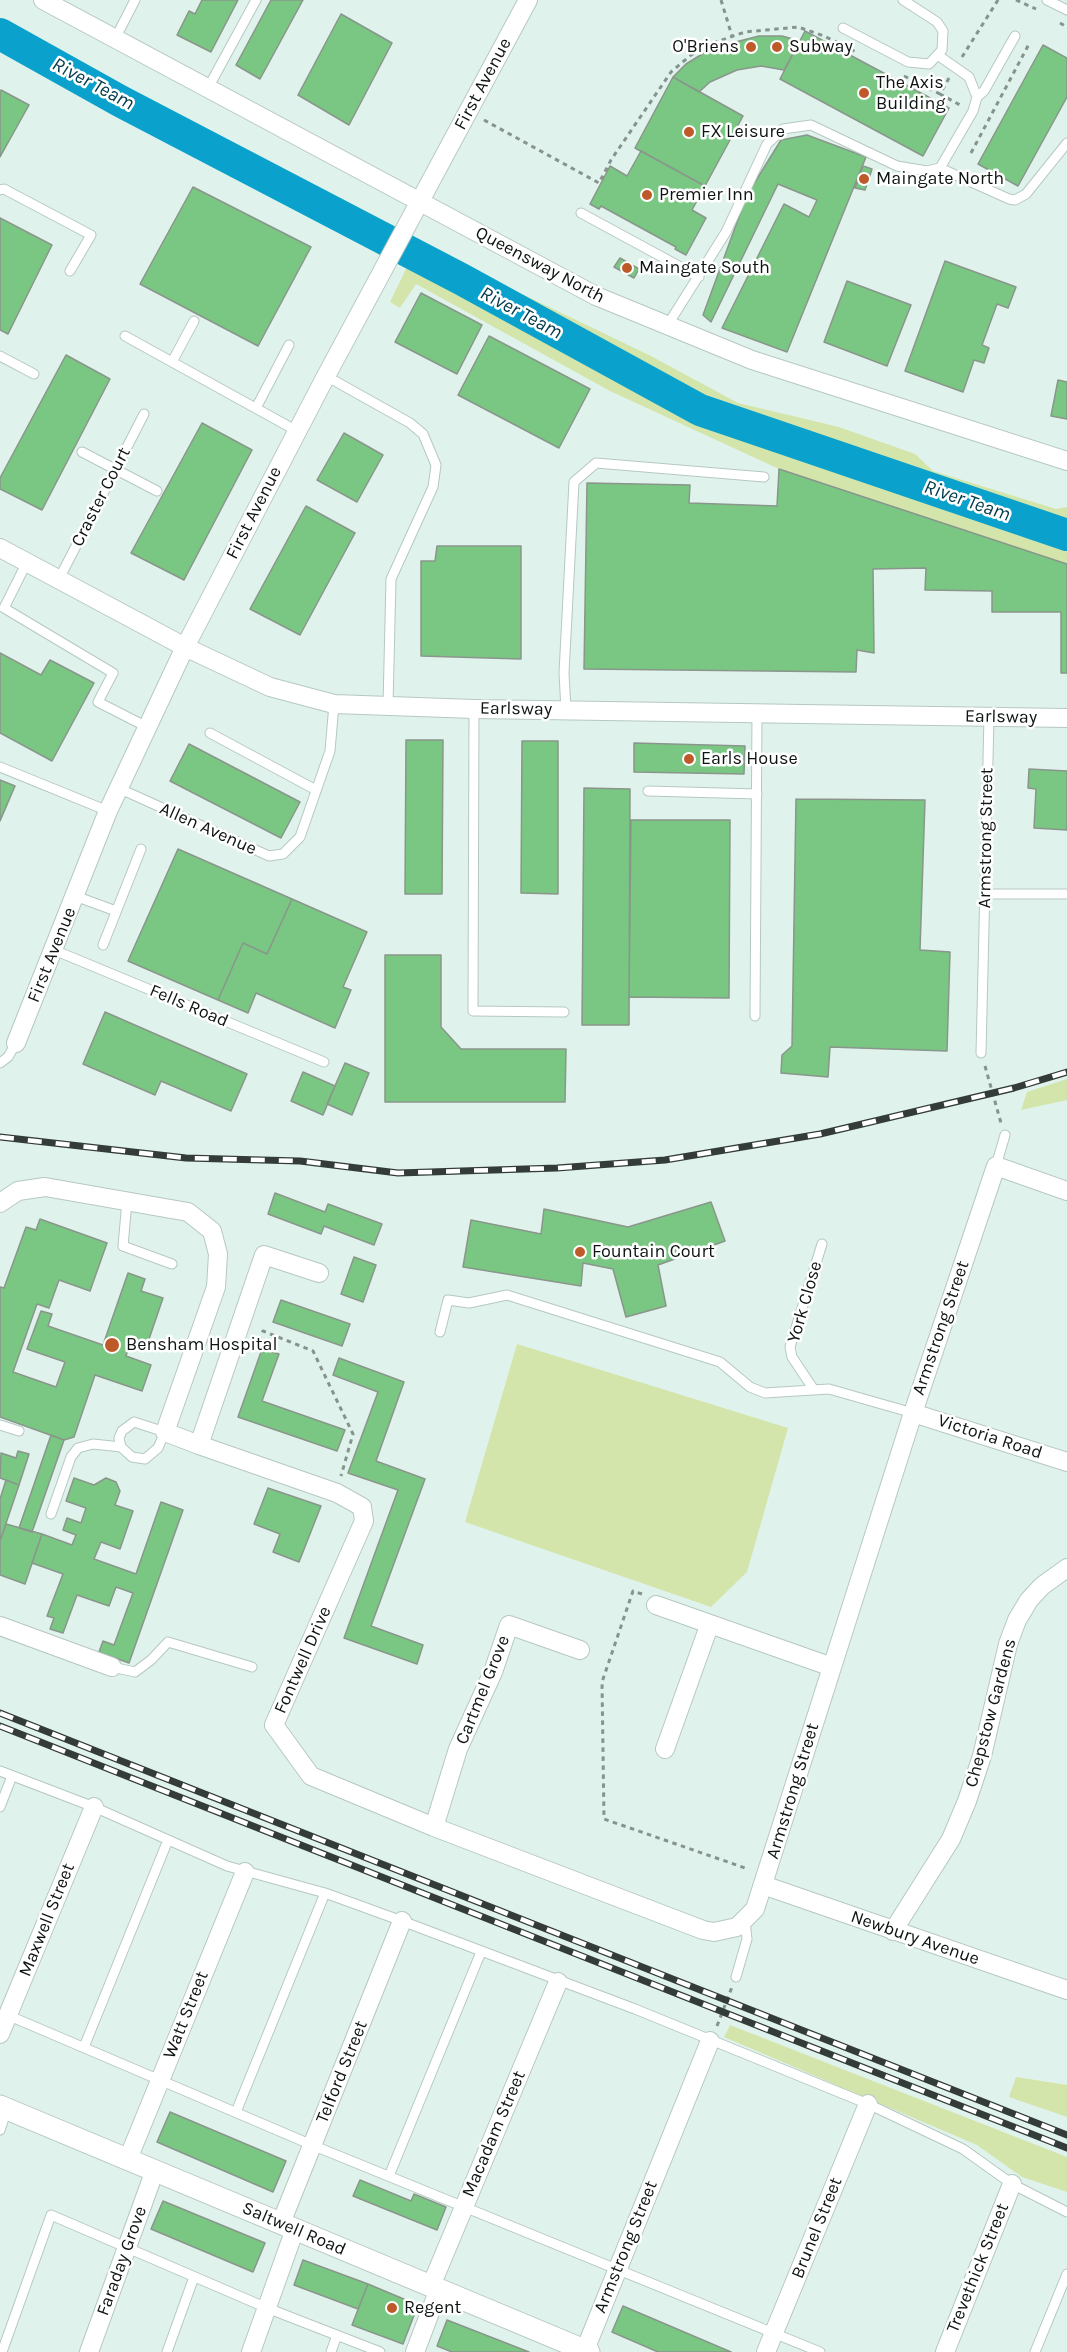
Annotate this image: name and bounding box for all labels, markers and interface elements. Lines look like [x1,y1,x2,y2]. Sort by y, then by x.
street label: First Avenue [450,34,516,134]
place label: O'Briens [672,36,739,58]
place label: Subway [789,36,853,58]
marker: O'Briens [744,40,758,54]
marker: Subway [770,40,784,54]
water label: River Team [48,52,138,116]
place label: The Axis Building [876,72,946,115]
marker: The Axis Building [857,86,871,100]
place label: FX Leisure [701,121,785,143]
marker: FX Leisure [682,125,696,139]
place label: Maingate North [876,168,1004,190]
marker: Maingate North [857,172,871,186]
place label: Premier Inn [659,184,754,206]
marker: Premier Inn [640,188,654,202]
street label: Queensway North [472,222,608,308]
place label: Maingate South [639,257,770,279]
marker: Maingate South [620,261,634,275]
water label: River Team [476,281,566,345]
street label: Craster Court [67,444,135,550]
street label: First Avenue [221,463,287,563]
water label: River Team [921,475,1013,527]
street label: Earlsway [480,698,552,720]
street label: Earlsway [965,706,1037,728]
place label: Earls House [701,748,798,770]
marker: Earls House [682,752,696,766]
street label: Armstrong Street [974,767,998,909]
street label: Allen Avenue [156,798,260,860]
street label: First Avenue [23,904,81,1006]
street label: Fells Road [146,980,232,1032]
place label: Fountain Court [592,1241,715,1263]
marker: Fountain Court [573,1245,587,1259]
street label: Armstrong Street [908,1258,974,1398]
street label: York Close [783,1259,827,1345]
place label: Bensham Hospital [126,1334,278,1356]
marker: Bensham Hospital [103,1336,121,1354]
street label: Victoria Road [935,1410,1045,1464]
street label: Fontwell Drive [270,1603,336,1717]
street label: Cartmel Grove [451,1632,515,1748]
street label: Chepstow Gardens [961,1636,1021,1790]
street label: Armstrong Street [762,1720,824,1862]
street label: Maxwell Street [14,1860,80,1980]
street label: Newbury Avenue [848,1906,982,1970]
street label: Watt Street [159,1968,213,2062]
street label: Telford Street [312,2018,372,2126]
street label: Macadam Street [458,2067,530,2201]
street label: Brunel Street [787,2174,847,2282]
street label: Armstrong Street [590,2178,662,2316]
street label: Saltwell Road [239,2197,349,2261]
street label: Trevethick Street [942,2200,1014,2336]
street label: Faraday Grove [92,2203,152,2319]
place label: Regent [404,2297,461,2319]
marker: Regent [385,2301,399,2315]

